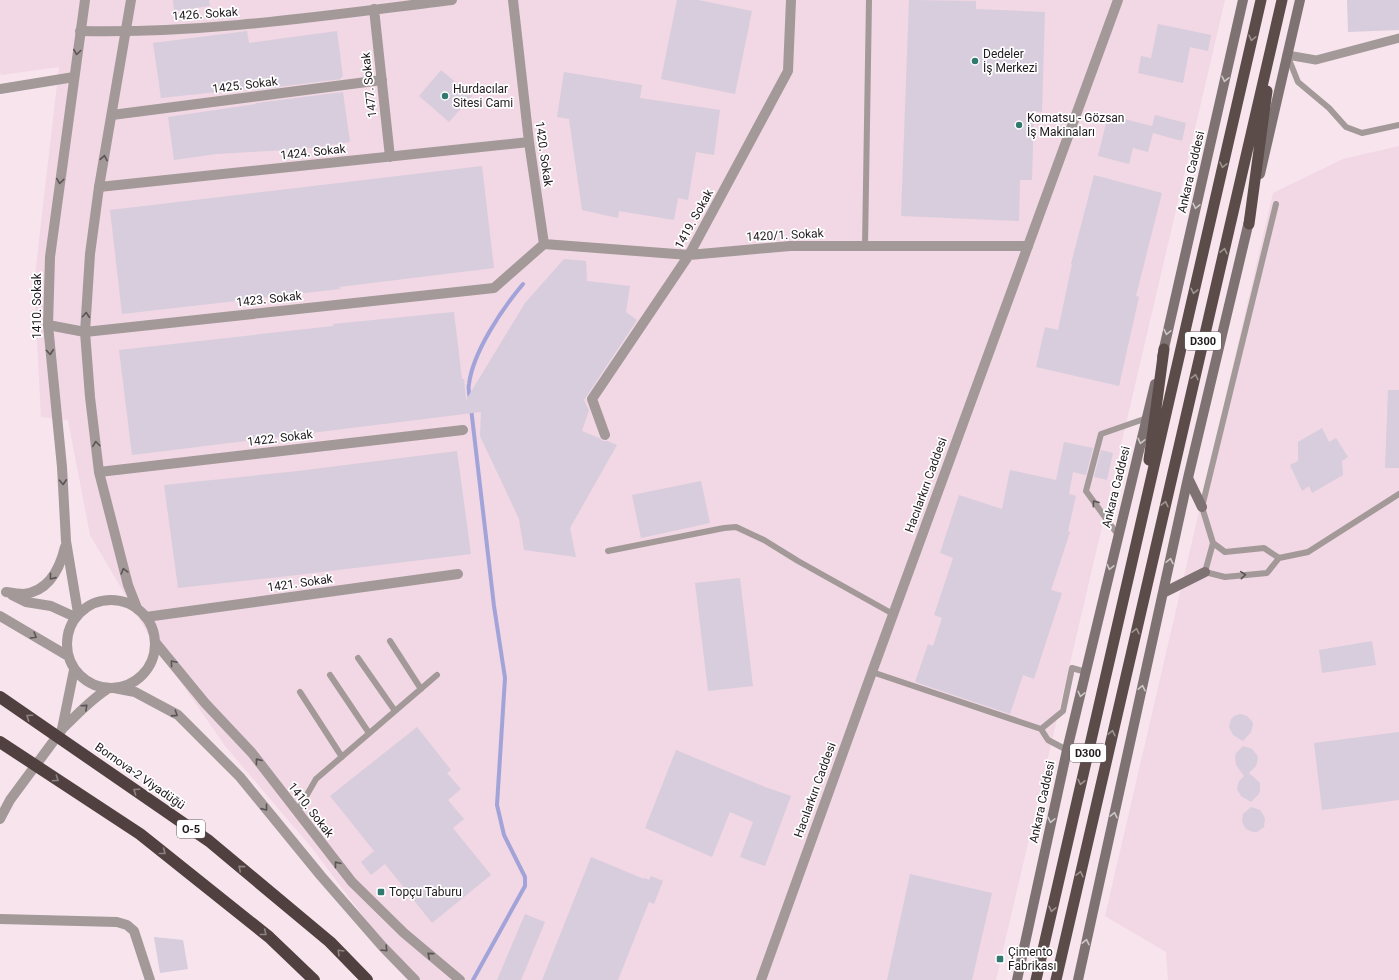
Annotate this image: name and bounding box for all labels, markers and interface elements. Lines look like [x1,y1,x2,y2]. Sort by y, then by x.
street label: 1426. Sokak [172,5,239,23]
one-way arrow [1249,35,1257,41]
place label: Dedeler İş Merkezi [983,47,1038,75]
one-way arrow [73,49,82,56]
street label: 1477. Sokak [359,51,379,118]
marker: Dedeler İş Merkezi [970,56,980,66]
street label: 1425. Sokak [212,74,279,96]
one-way arrow [1222,76,1230,82]
place label: Hurdacılar Sitesi Cami [453,82,513,110]
marker: Hurdacılar Sitesi Cami [440,91,450,101]
place label: Komatsu - Gözsan İş Makinaları [1027,111,1125,139]
street label: 1420. Sokak [532,120,556,188]
marker: Komatsu - Gözsan İş Makinaları [1014,120,1024,130]
street label: Ankara Caddesi [1175,130,1207,214]
street label: 1424. Sokak [280,142,347,162]
one-way arrow [99,155,108,161]
one-way arrow [1220,162,1228,168]
one-way arrow [56,178,65,184]
street label: 1419. Sokak [672,186,717,251]
one-way arrow [1193,203,1201,209]
street label: 1420/1. Sokak [746,226,825,244]
one-way arrow [1219,247,1227,254]
street label: 1410. Sokak [30,272,44,339]
one-way arrow [1191,288,1199,295]
street label: 1423. Sokak [236,289,303,309]
one-way arrow [81,312,90,318]
one-way arrow [1164,329,1172,336]
road number: D300 [1185,332,1221,350]
one-way arrow [46,349,55,356]
one-way arrow [1190,374,1198,380]
street label: 1422. Sokak [247,427,314,449]
street label: Hacılarkırı Caddesi [902,435,950,535]
one-way arrow [1137,437,1146,444]
one-way arrow [92,441,101,447]
street label: Ankara Caddesi [1099,445,1133,529]
one-way arrow [58,479,67,485]
one-way arrow [1093,501,1100,508]
one-way arrow [1161,501,1169,507]
one-way arrow [1165,558,1173,564]
one-way arrow [1107,564,1115,570]
one-way arrow [120,568,129,575]
street label: 1421. Sokak [266,571,334,595]
one-way arrow [1240,571,1246,580]
one-way arrow [49,572,56,579]
one-way arrow [1132,627,1140,634]
one-way arrow [30,631,37,638]
one-way arrow [170,661,177,668]
one-way arrow [1137,685,1146,691]
one-way arrow [1077,690,1086,697]
one-way arrow [80,705,87,712]
one-way arrow [171,709,178,716]
one-way arrow [27,715,34,722]
one-way arrow [1108,730,1116,737]
street label: Bornova-2 Viyadüğü [92,740,188,812]
street label: Hacılarkırı Caddesi [791,740,839,840]
road number: D300 [1070,744,1106,762]
one-way arrow [256,759,263,766]
street label: Ankara Caddesi [1026,760,1058,844]
one-way arrow [52,774,59,781]
one-way arrow [1078,779,1086,785]
street label: 1410. Sokak [285,780,337,841]
one-way arrow [134,789,141,796]
one-way arrow [260,803,267,810]
one-way arrow [1110,812,1118,818]
one-way arrow [1048,817,1056,824]
road number: O-5 [177,820,205,838]
one-way arrow [158,848,165,855]
one-way arrow [335,862,342,869]
one-way arrow [238,865,246,872]
one-way arrow [1076,871,1084,877]
place label: Topçu Taburu [389,885,462,899]
marker: Topçu Taburu [376,887,386,897]
one-way arrow [1049,905,1057,912]
one-way arrow [260,929,267,936]
one-way arrow [1082,939,1090,945]
one-way arrow [380,944,388,952]
place label: Çimento Fabrikası [1008,945,1056,973]
one-way arrow [337,949,345,957]
one-way arrow [428,952,435,959]
marker: Çimento Fabrikası [995,954,1005,964]

